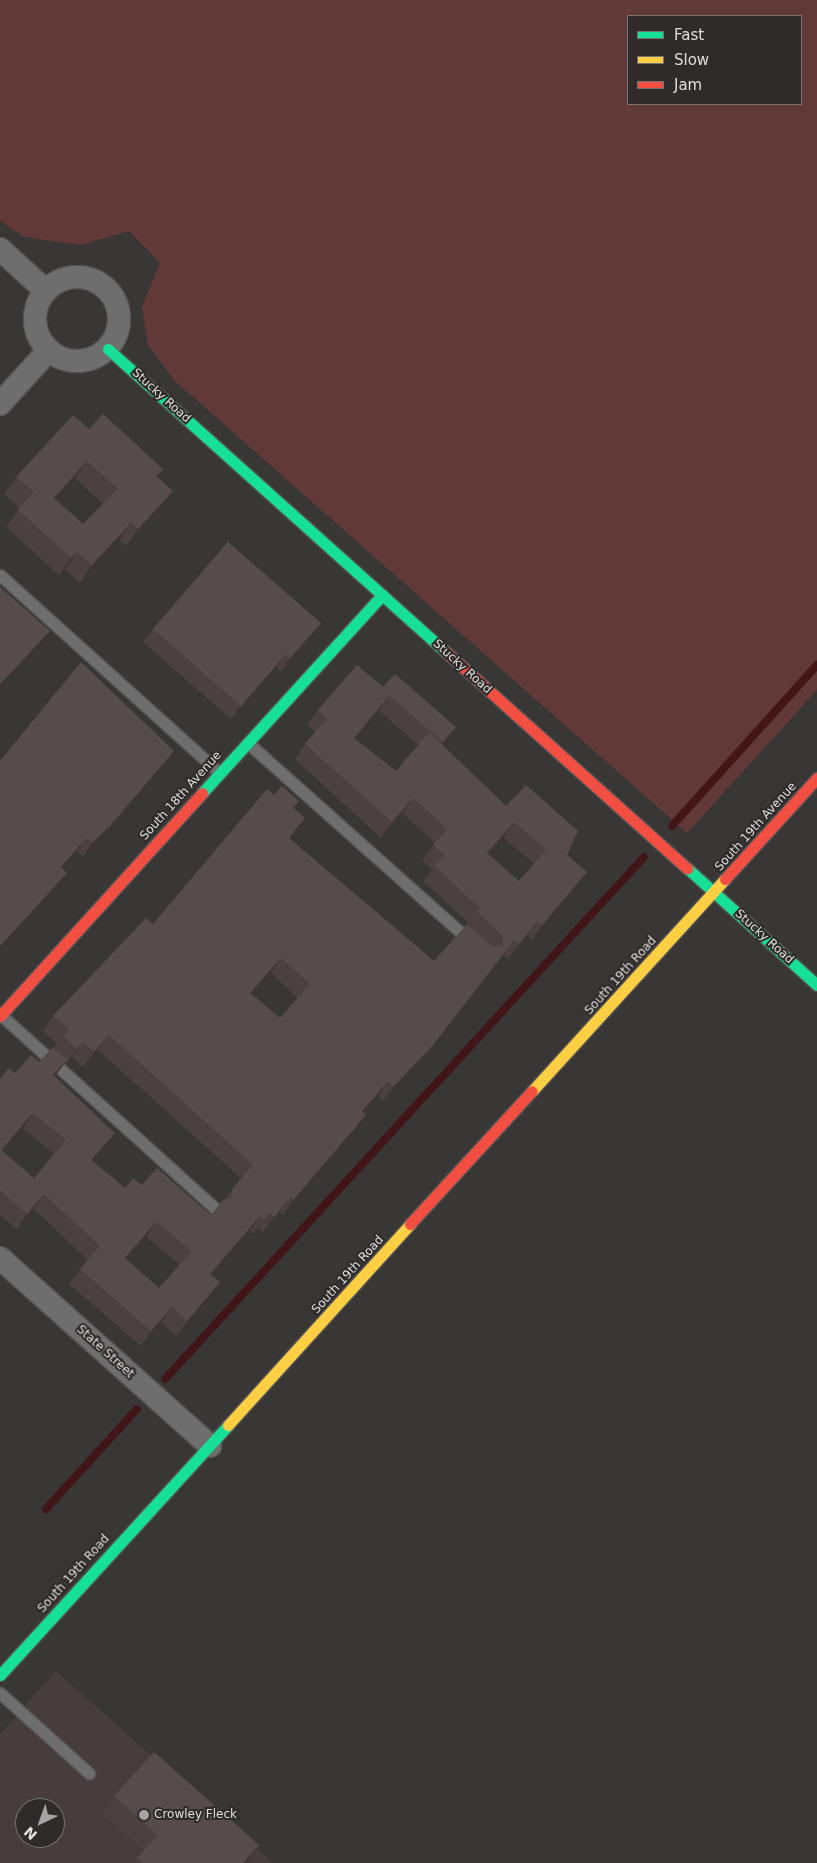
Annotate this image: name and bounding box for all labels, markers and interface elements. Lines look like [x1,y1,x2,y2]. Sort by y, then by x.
legend [627,15,802,105]
text: Fast [674,26,704,44]
text: Slow [674,51,709,69]
text: Jam [674,76,702,94]
street label: Stucky Road [129,366,193,426]
street label: Stucky Road [430,637,494,697]
street label: South 18th Avenue [137,749,225,843]
street label: South 19th Avenue [712,780,800,874]
street label: Stucky Road [732,907,796,967]
street label: South 19th Road [582,934,660,1018]
street label: South 19th Road [309,1233,387,1317]
street label: State Street [73,1323,137,1381]
street label: South 19th Road [35,1532,113,1616]
north arrow [15,1798,65,1848]
place label: Crowley Fleck [154,1808,237,1822]
marker: Crowley Fleck [138,1809,150,1821]
text: N [21,1824,40,1843]

